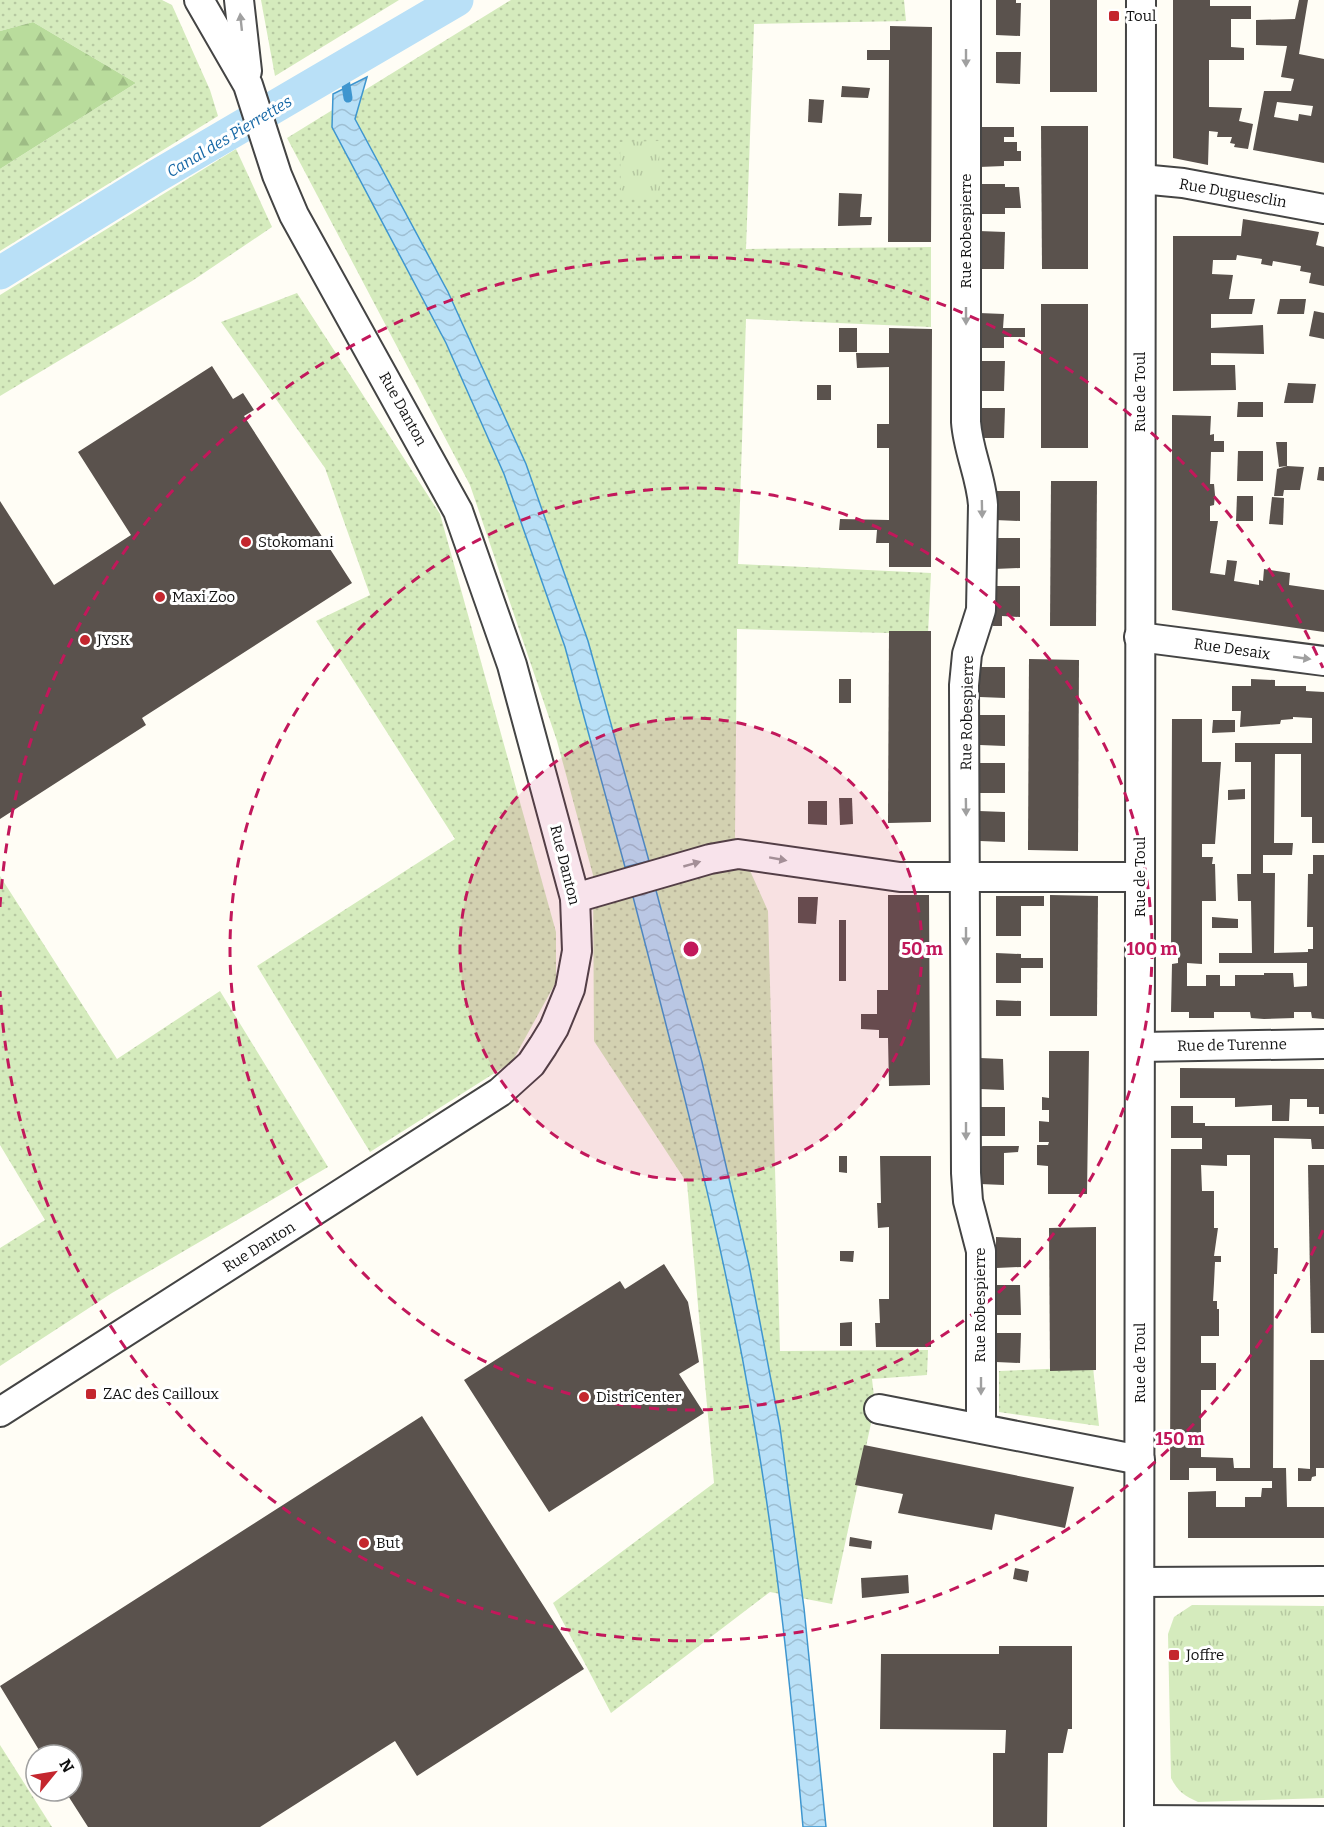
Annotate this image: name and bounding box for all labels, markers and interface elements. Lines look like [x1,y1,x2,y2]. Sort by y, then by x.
place label: Toul [1126,7,1156,25]
marker: Toul [1107,9,1121,23]
one-way arrow [236,12,246,31]
one-way arrow [961,49,971,68]
water label: Canal des Pierrettes [163,91,296,181]
street label: Rue Robespierre [957,174,975,288]
street label: Rue Duguesclin [1178,175,1289,211]
one-way arrow [961,307,971,326]
street label: Rue de Toul [1131,352,1149,432]
street label: Rue Danton [375,369,431,449]
one-way arrow [977,500,987,519]
place label: Stokomani [258,533,334,551]
marker: Stokomani [239,535,253,549]
place label: Maxi Zoo [172,588,235,606]
marker: Maxi Zoo [153,590,167,604]
place label: JYSK [96,631,130,649]
marker: JYSK [78,633,92,647]
street label: Rue Desaix [1193,635,1272,663]
one-way arrow [1292,653,1311,663]
street label: Rue Robespierre [957,655,977,771]
one-way arrow [961,797,971,816]
street label: Rue Danton [546,823,584,907]
street label: Rue de Toul [1131,837,1149,917]
one-way arrow [769,855,788,864]
one-way arrow [683,858,701,868]
one-way arrow [961,926,971,945]
text: 50 m [901,938,943,960]
text: 100 m [1126,938,1178,960]
centre of rings [681,939,701,959]
street label: Rue de Turenne [1177,1035,1287,1055]
one-way arrow [961,1121,971,1140]
street label: Rue Danton [220,1217,299,1276]
street label: Rue Robespierre [971,1248,989,1362]
street label: Rue de Toul [1131,1323,1149,1403]
one-way arrow [976,1377,986,1396]
place label: ZAC des Cailloux [103,1385,220,1403]
marker: ZAC des Cailloux [84,1387,98,1401]
place label: DistriCenter [596,1388,682,1406]
marker: DistriCenter [577,1390,591,1404]
text: 150 m [1155,1428,1205,1450]
place label: But [376,1534,401,1552]
marker: But [357,1536,371,1550]
place label: Joffre [1185,1646,1224,1664]
marker: Joffre [1167,1648,1181,1662]
north arrow [24,1743,84,1803]
text: N [55,1756,78,1776]

